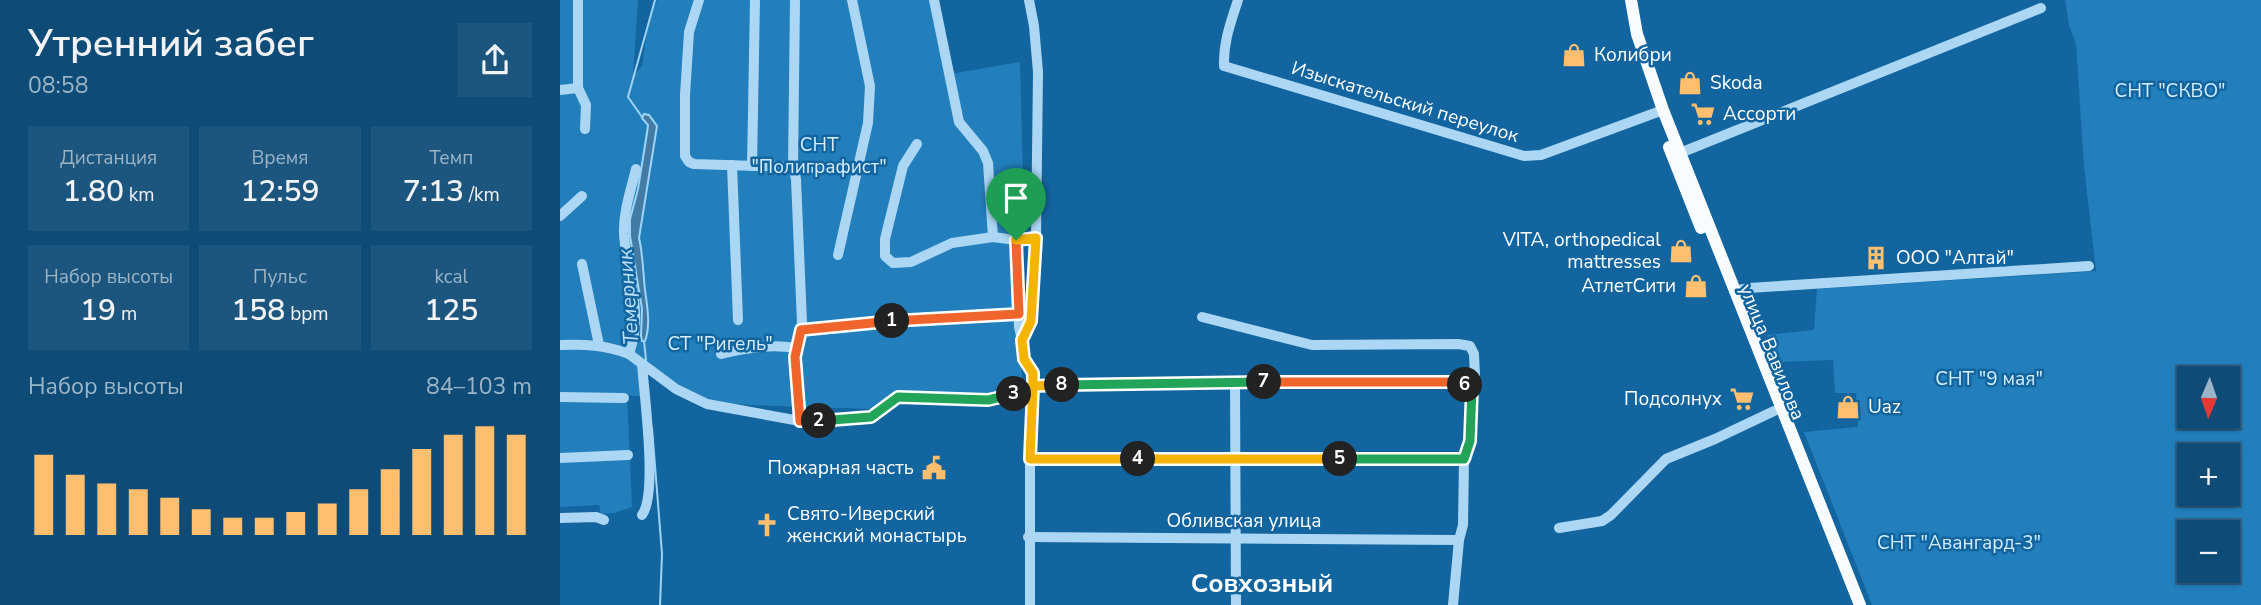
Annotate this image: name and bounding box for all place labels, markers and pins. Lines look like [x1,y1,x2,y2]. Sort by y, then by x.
shop icon: Колибри [1560,41,1588,69]
place label: Колибри [1594,42,1672,68]
shop icon: Skoda [1676,69,1704,97]
place label: Skoda [1710,70,1763,96]
supermarket icon: Ассорти [1689,100,1717,128]
place label: Ассорти [1723,101,1796,127]
pin [986,168,1046,240]
place label: VITA, orthopedical mattresses [1502,227,1661,275]
shop icon: VITA, orthopedical mattresses [1667,237,1695,265]
building icon: ООО "Алтай" [1862,244,1890,272]
place label: ООО "Алтай" [1896,245,2014,271]
shop icon: АтлетСити [1682,272,1710,300]
place label: АтлетСити [1581,273,1676,299]
pin: 1 [874,304,910,338]
pin: 7 [1246,364,1282,400]
pin: 8 [1044,368,1080,402]
pin: 6 [1448,368,1482,402]
pin: 3 [996,376,1032,412]
supermarket icon: Подсолнух [1728,385,1756,413]
place label: Подсолнух [1624,386,1722,412]
shop icon: Uaz [1834,393,1862,421]
place label: Uaz [1868,394,1901,420]
pin: 2 [802,404,836,438]
pin: 4 [1120,442,1156,476]
pin: 5 [1322,442,1358,476]
public building icon: Пожарная часть [920,454,948,482]
place label: Пожарная часть [768,455,914,481]
place label: Свято-Иверский женский монастырь [787,501,967,549]
church icon: Свято-Иверский женский монастырь [753,511,781,539]

